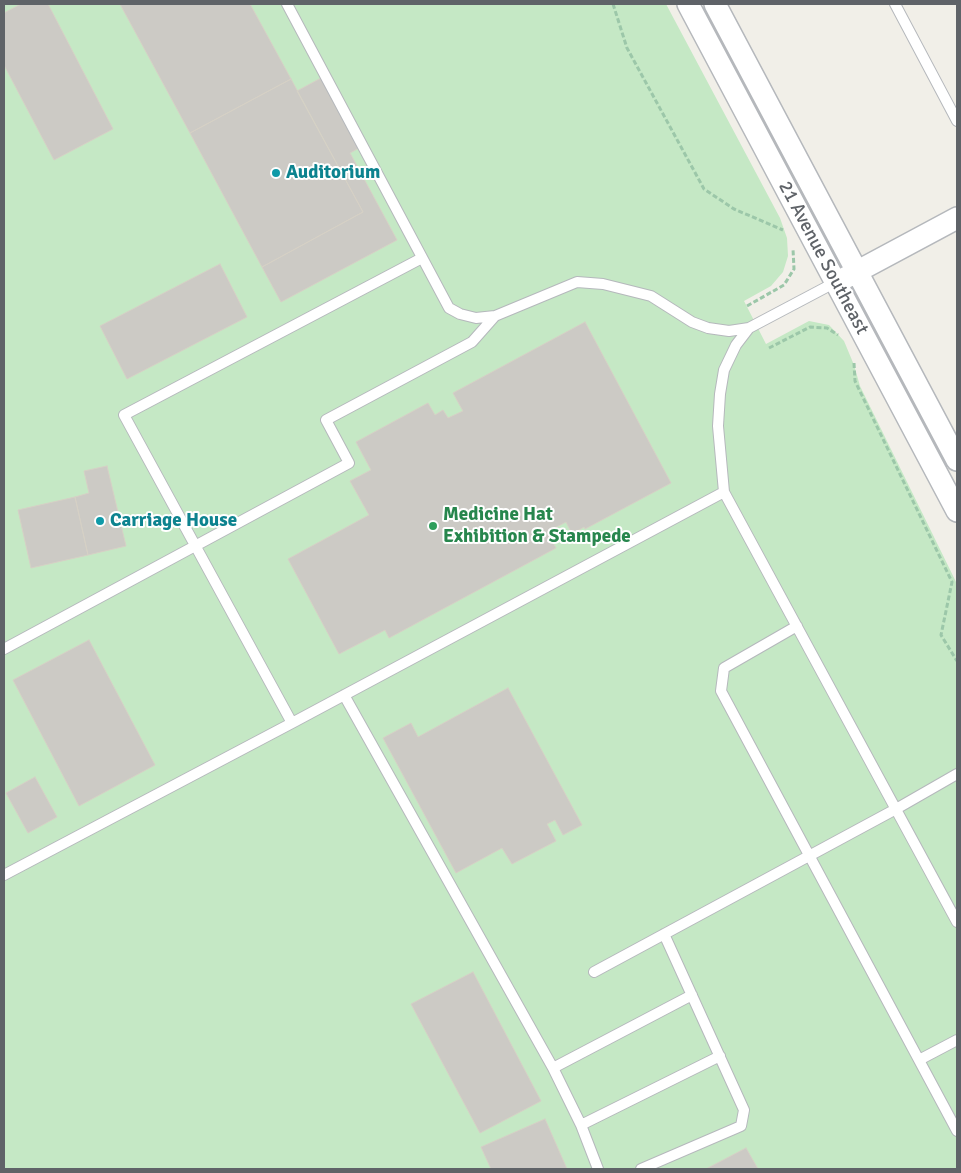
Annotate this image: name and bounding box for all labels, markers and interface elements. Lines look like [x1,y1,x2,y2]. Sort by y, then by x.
place label: Auditorium [286,162,380,184]
marker: Auditorium [270,167,282,179]
street label: 21 Avenue Southeast [773,177,873,339]
place label: Medicine Hat Exhibition & Stampede [443,504,631,548]
place label: Carriage House [110,510,237,532]
marker: Carriage House [94,515,106,527]
marker: Medicine Hat Exhibition & Stampede [427,520,439,532]

